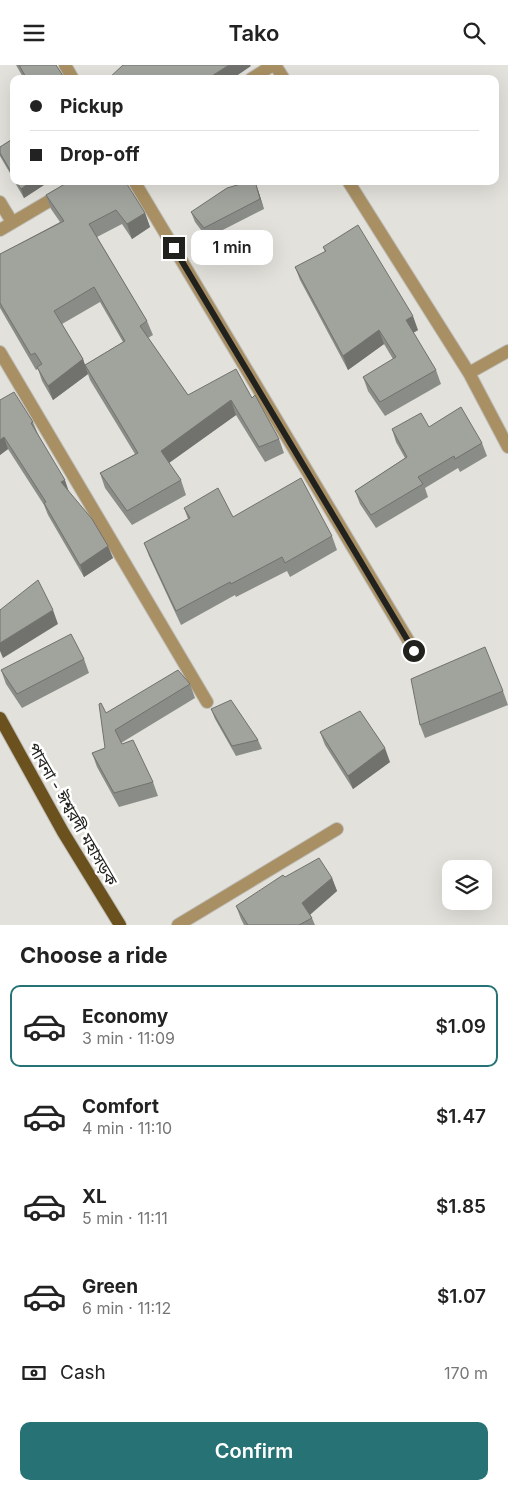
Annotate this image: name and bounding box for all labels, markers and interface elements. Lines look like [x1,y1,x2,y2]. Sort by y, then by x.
icon: menu [20,19,48,47]
icon: search [460,19,488,47]
text: Tako [229,20,279,46]
text: Pickup [60,95,123,118]
text: Drop-off [60,143,140,166]
callout: 1 min [192,231,274,265]
route end [163,237,185,259]
text: 1 min [212,237,252,257]
route start [403,640,425,662]
street label: পাবনা - ঈশ্বরদী মহাসড়ক [24,739,123,890]
map controls [442,860,492,910]
button: layers [442,860,492,910]
text: Choose a ride [20,942,168,968]
icon: car [22,1004,67,1049]
text: Economy [82,1005,168,1028]
text: $1.09 [435,1015,486,1038]
text: 3 min · 11:09 [82,1028,175,1048]
icon: car [22,1094,67,1139]
text: Comfort [82,1095,159,1118]
text: $1.47 [436,1105,486,1128]
text: 4 min · 11:10 [82,1118,172,1138]
icon: car [22,1184,67,1229]
text: XL [82,1185,107,1208]
text: $1.85 [436,1195,486,1218]
text: 5 min · 11:11 [82,1208,168,1228]
icon: car [22,1274,67,1319]
text: Green [82,1275,138,1298]
text: $1.07 [437,1285,486,1308]
text: 6 min · 11:12 [82,1298,171,1318]
icon: cash [20,1359,48,1387]
text: Cash [60,1361,106,1384]
text: 170 m [444,1363,488,1383]
button: Confirm [20,1422,488,1480]

